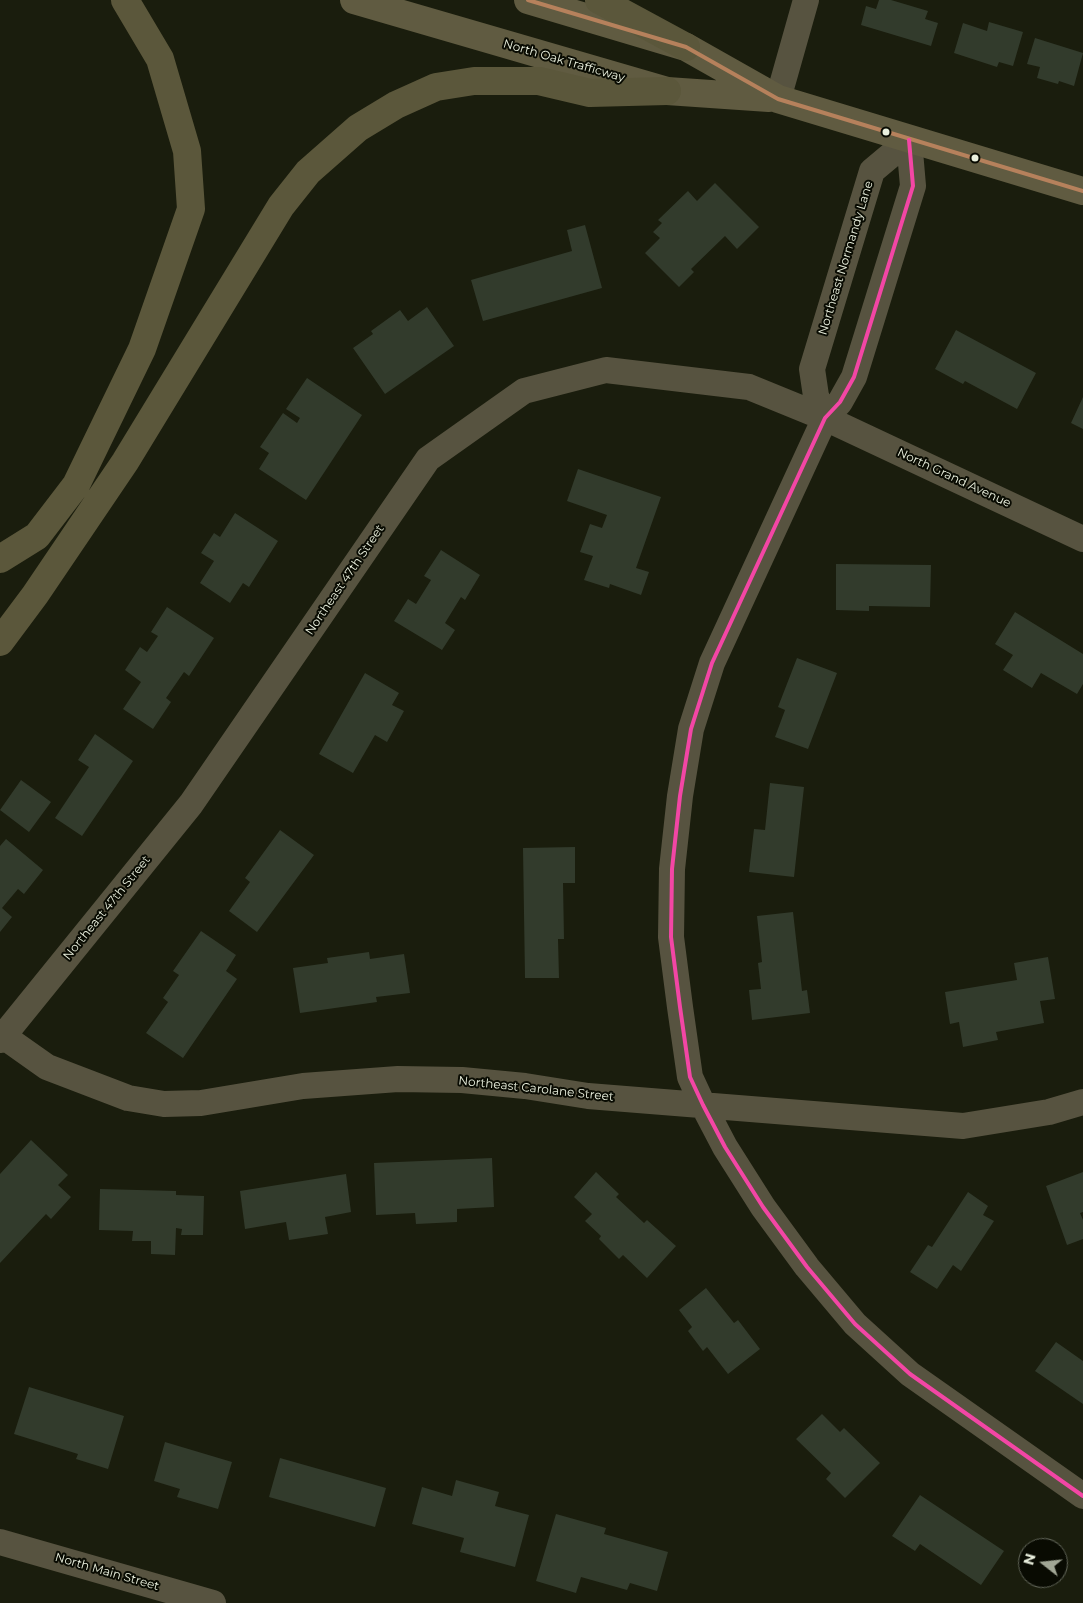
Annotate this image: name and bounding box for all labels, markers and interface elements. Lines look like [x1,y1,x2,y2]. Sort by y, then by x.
street label: North Oak Trafficway [502,37,626,85]
unlabelled marker [881,127,891,137]
unlabelled marker [970,153,980,163]
street label: Northeast Normandy Lane [816,179,876,337]
street label: North Grand Avenue [895,445,1013,511]
street label: Northeast 47th Street [303,522,387,638]
street label: Northeast 47th Street [61,853,153,963]
street label: Northeast Carolane Street [458,1074,614,1104]
north arrow [1018,1538,1068,1588]
street label: North Main Street [53,1550,161,1594]
text: N [1019,1551,1040,1567]

